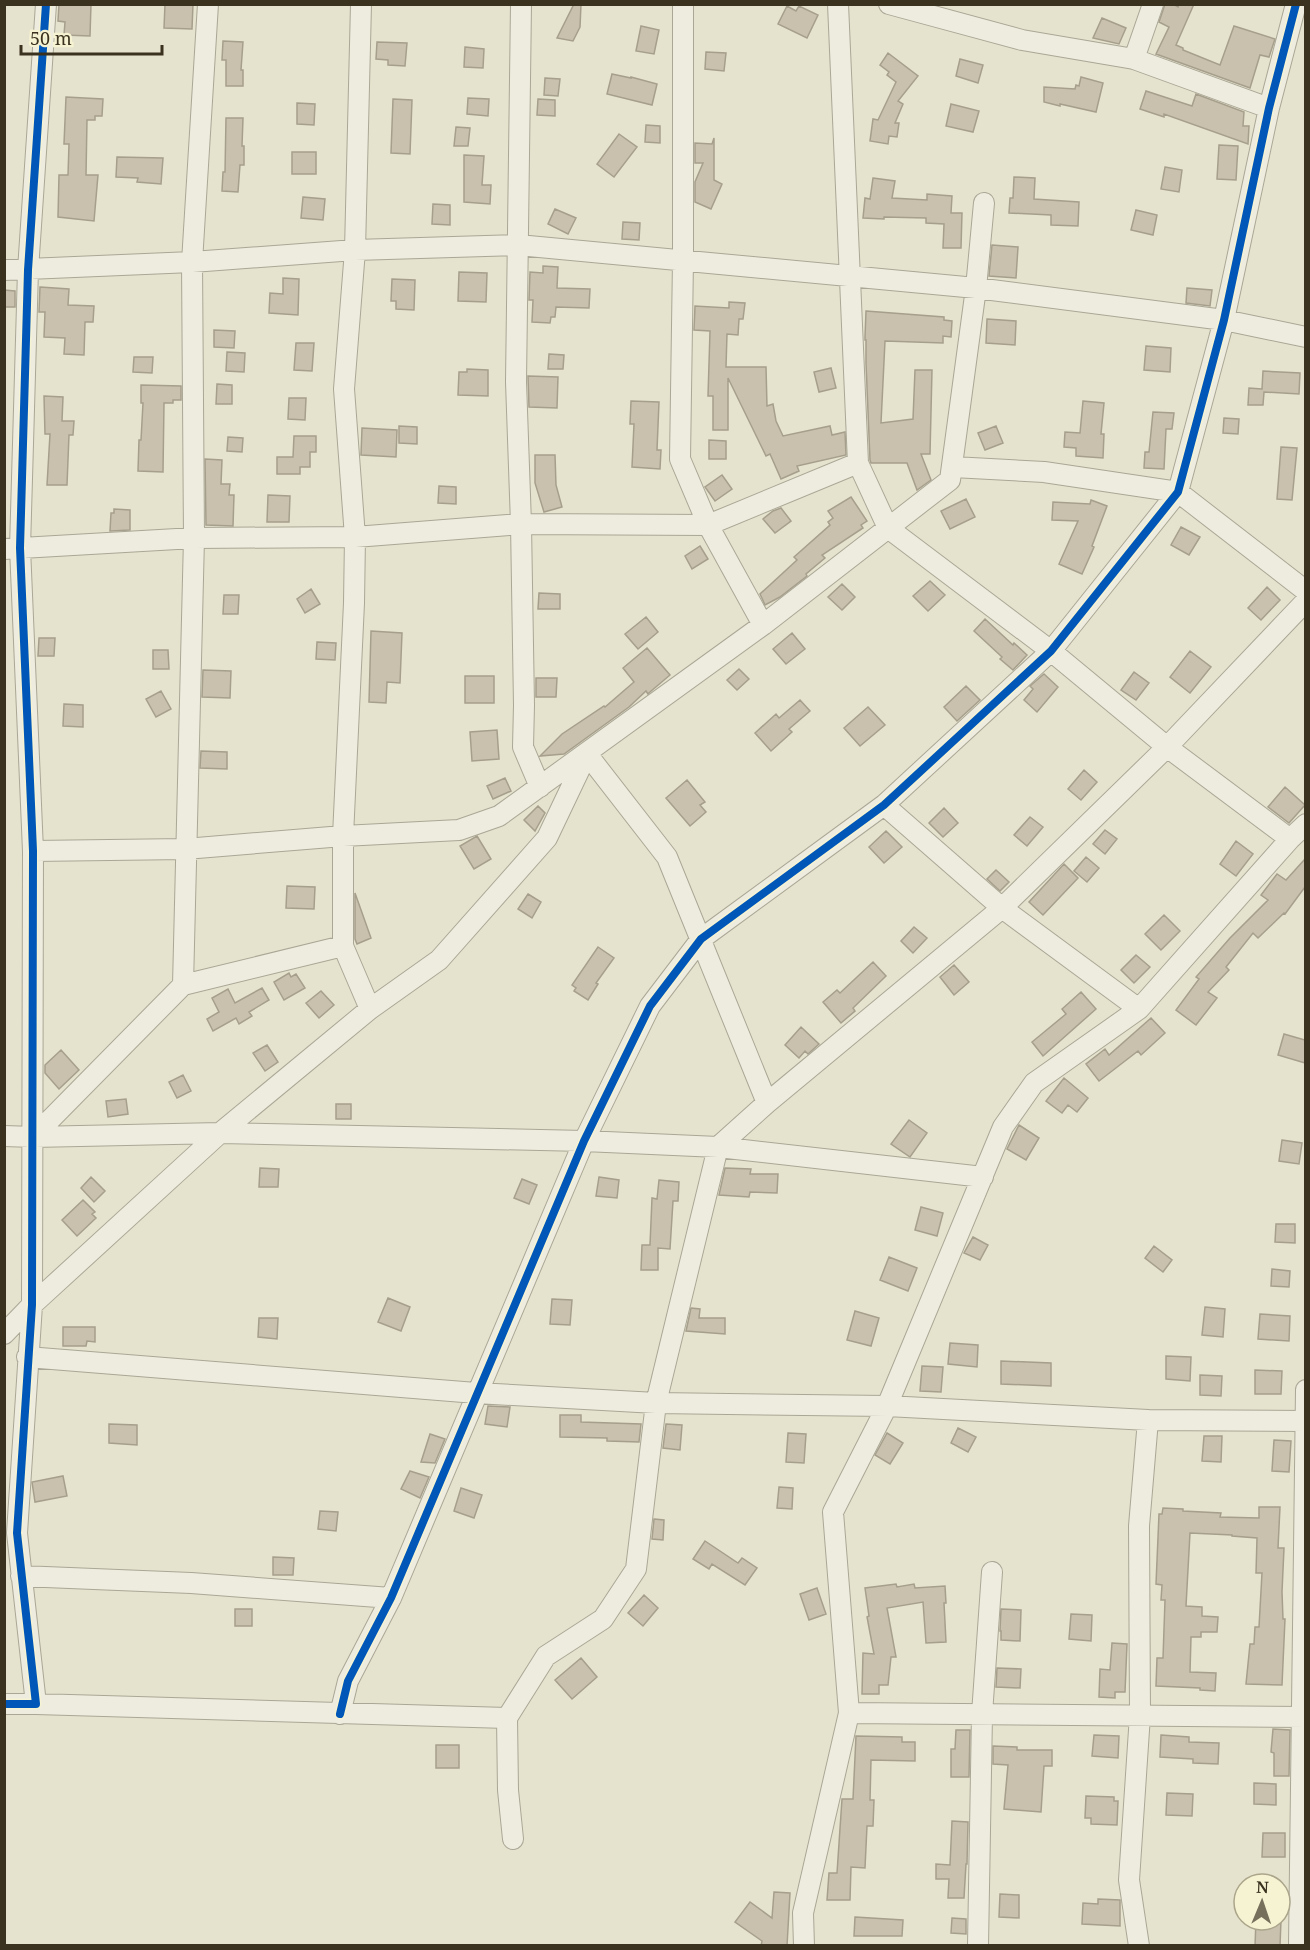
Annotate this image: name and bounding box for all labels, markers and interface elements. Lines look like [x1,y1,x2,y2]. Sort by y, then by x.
scale bar [21,18,162,56]
text: 50 m [30,26,72,50]
north arrow [1232,1872,1292,1932]
text: N [1256,1876,1270,1898]

